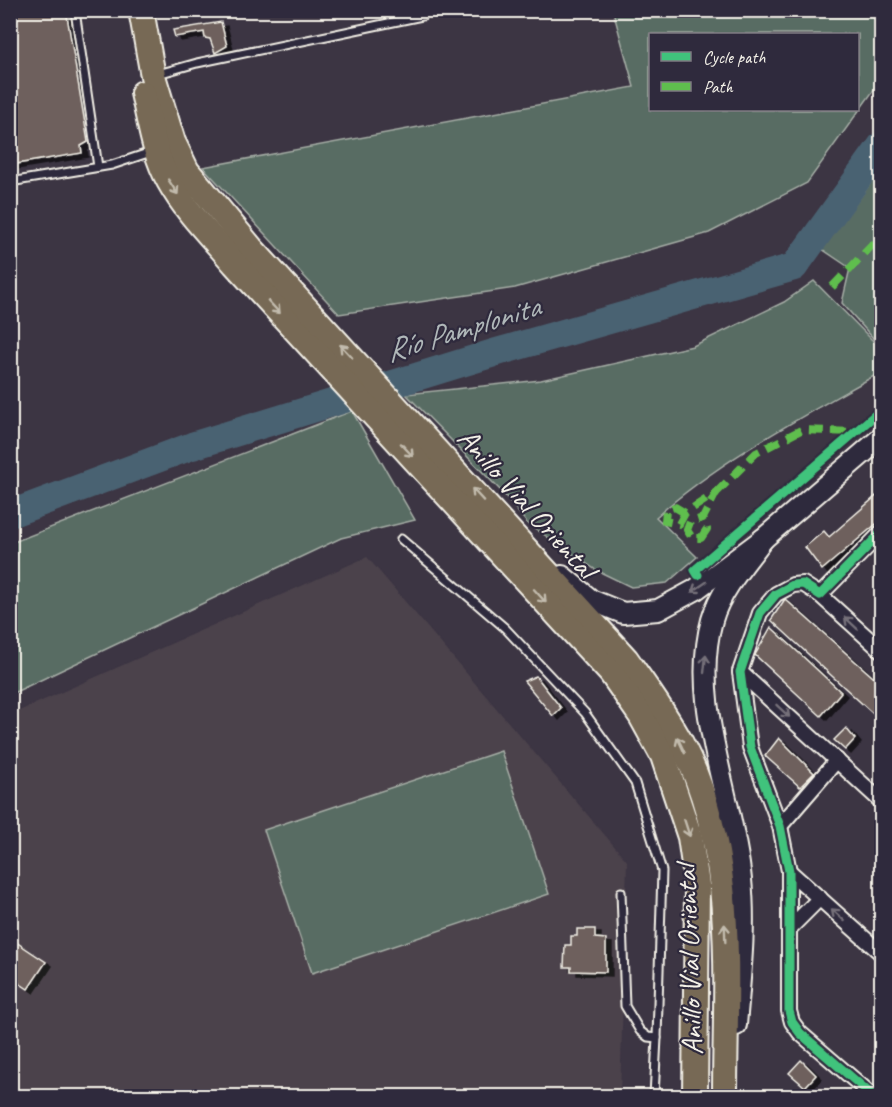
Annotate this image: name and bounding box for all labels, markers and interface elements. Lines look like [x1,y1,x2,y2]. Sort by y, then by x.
legend [649,33,859,111]
text: Cycle path [703,46,766,68]
text: Path [703,76,733,98]
one-way arrow [167,179,180,196]
water label: Río Pamplonita [380,285,547,371]
one-way arrow [267,299,281,314]
one-way arrow [339,344,353,359]
street label: Anillo Vial Oriental [449,420,608,590]
one-way arrow [399,443,414,458]
one-way arrow [471,488,485,503]
one-way arrow [691,581,707,593]
one-way arrow [533,588,547,603]
one-way arrow [844,616,859,630]
one-way arrow [700,655,711,675]
one-way arrow [776,704,791,718]
one-way arrow [675,736,687,754]
one-way arrow [682,818,693,837]
street label: Anillo Vial Oriental [667,859,711,1056]
one-way arrow [831,908,846,922]
one-way arrow [719,924,731,944]

